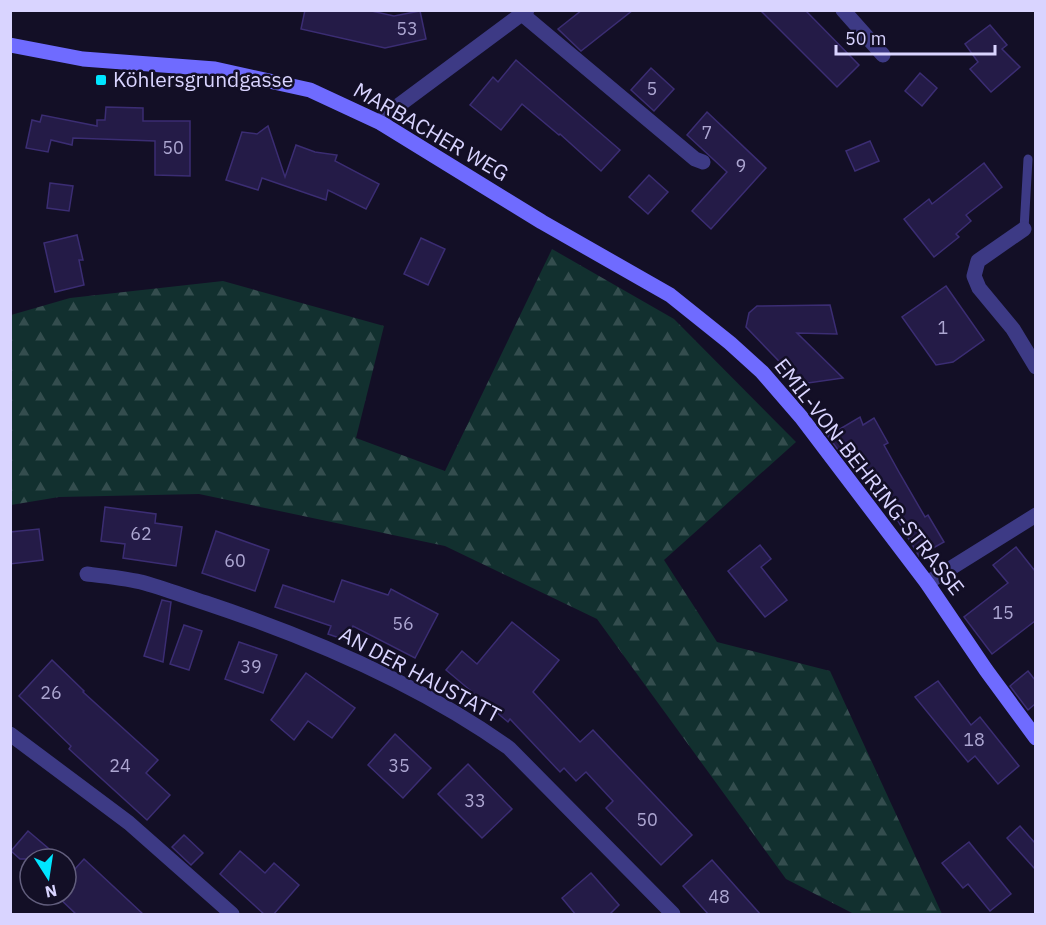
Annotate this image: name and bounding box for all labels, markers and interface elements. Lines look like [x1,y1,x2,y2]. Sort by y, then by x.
house number: 53 [396,17,418,40]
scale bar [836,18,995,56]
text: 50 m [845,27,887,50]
place label: Köhlersgrundgasse [113,65,293,93]
marker: Köhlersgrundgasse [94,73,108,87]
street label: MARBACHER WEG [349,75,514,187]
house number: 5 [647,77,657,100]
house number: 7 [702,121,712,144]
house number: 50 [162,136,184,159]
house number: 9 [736,154,746,177]
house number: 1 [938,316,948,339]
street label: EMIL-VON-BEHRING-STRASSE [768,352,971,601]
house number: 62 [130,522,152,545]
house number: 60 [224,549,246,572]
house number: 15 [992,601,1014,624]
house number: 56 [392,612,414,635]
street label: AN DER HAUSTATT [335,620,506,729]
house number: 39 [240,655,262,678]
house number: 26 [40,681,62,704]
house number: 18 [963,728,985,751]
house number: 24 [109,754,131,777]
house number: 35 [388,754,410,777]
house number: 33 [464,789,486,812]
house number: 50 [636,808,658,831]
north arrow [18,847,78,907]
text: N [43,881,59,903]
house number: 48 [708,885,730,908]

